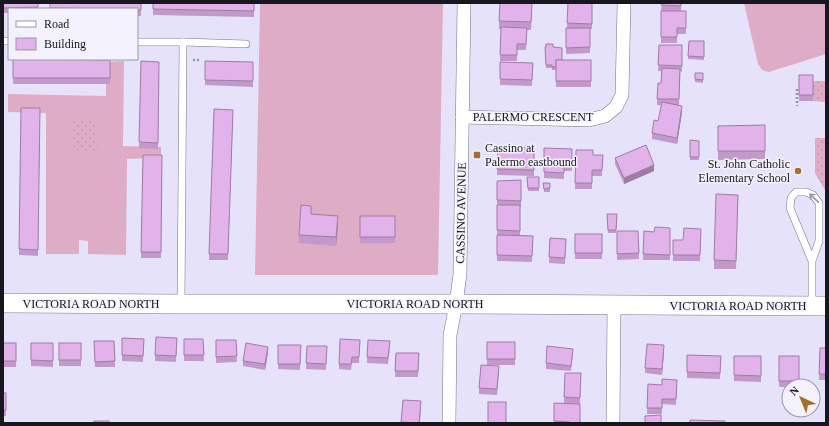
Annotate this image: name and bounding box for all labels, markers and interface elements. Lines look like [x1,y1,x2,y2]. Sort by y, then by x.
legend [8,8,138,60]
text: Road [44,17,69,31]
text: Building [44,37,86,51]
street label: PALERMO CRESCENT [473,110,594,124]
place label: Cassino at Palermo eastbound [485,141,577,169]
marker: Cassino at Palermo eastbound [472,150,482,160]
place label: St. John Catholic Elementary School [698,157,791,185]
street label: CASSINO AVENUE [453,162,469,264]
marker: St. John Catholic Elementary School [793,166,803,176]
one-way arrow [809,193,819,203]
street label: VICTORIA ROAD NORTH [22,297,160,311]
street label: VICTORIA ROAD NORTH [346,297,484,311]
street label: VICTORIA ROAD NORTH [669,299,807,313]
north arrow [781,378,821,418]
text: N [787,384,801,398]

